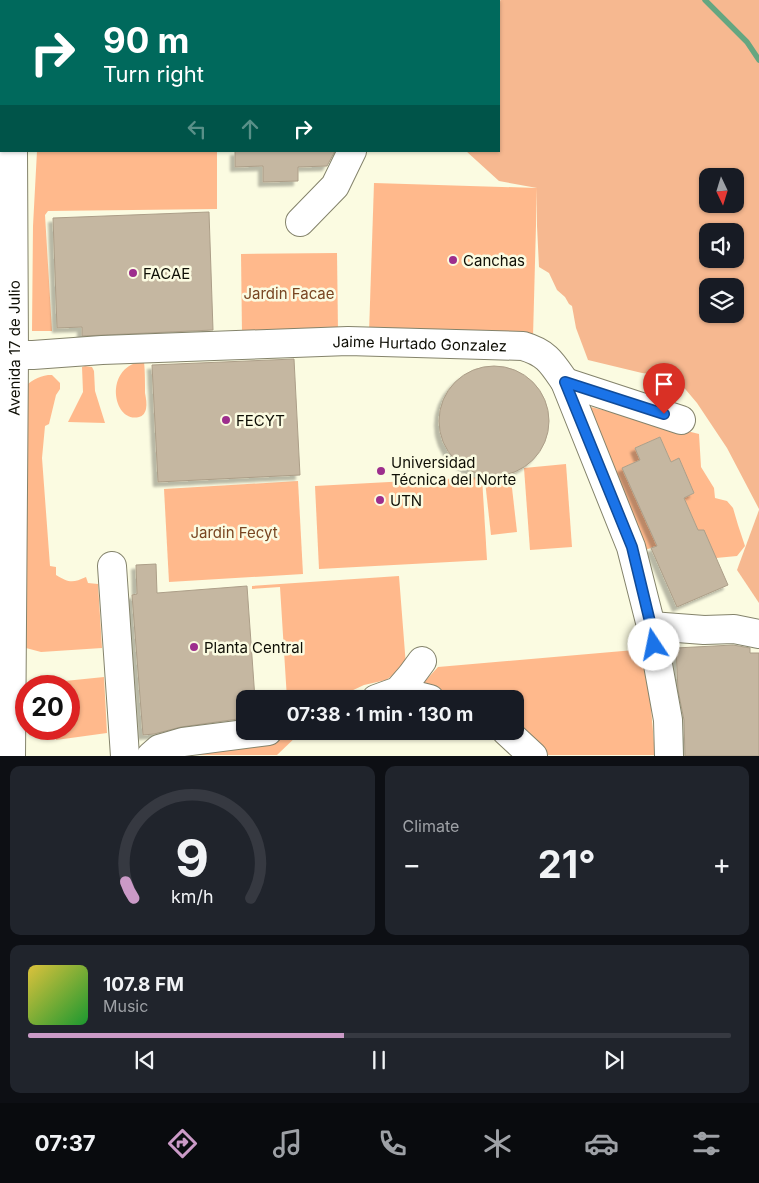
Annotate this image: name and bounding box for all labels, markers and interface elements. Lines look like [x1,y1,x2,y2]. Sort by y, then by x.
text: 90 m [103,19,190,61]
icon: right [20,20,85,85]
text: Turn right [103,61,204,87]
icon: left [183,115,211,143]
icon: ahead [236,115,264,143]
icon: right [289,115,317,143]
north arrow [699,168,744,212]
map controls [699,168,744,323]
button: sound [699,223,744,268]
place label: Canchas [463,251,525,270]
marker: Canchas [447,254,459,266]
place label: FACAE [143,264,190,283]
marker: FACAE [127,267,139,279]
button: layers [699,278,744,323]
street label: Avenida 17 de Julio [4,280,24,416]
park label: Jardin Facae [243,284,335,303]
street label: Jaime Hurtado Gonzalez [332,331,507,355]
pin [643,363,685,414]
icon: arrive [650,370,678,398]
place label: FECYT [236,411,285,430]
marker: FECYT [220,414,232,426]
place label: Universidad Técnica del Norte [391,453,516,489]
marker: Universidad Técnica del Norte [375,465,387,477]
place label: UTN [390,491,422,510]
marker: UTN [374,494,386,506]
park label: Jardin Fecyt [190,523,278,542]
position arrow [627,618,679,670]
place label: Planta Central [204,638,303,657]
marker: Planta Central [188,641,200,653]
speed limit sign: 20 [15,675,80,740]
text: 07:38 · 1 min · 130 m [287,703,473,726]
text: Climate [403,816,459,836]
text: 9 [175,827,209,890]
text: 21° [538,841,596,887]
text: − [403,847,421,881]
text: + [712,847,731,881]
text: km/h [171,886,213,907]
text: 107.8 FM [103,973,184,996]
text: Music [103,996,148,1016]
icon: previous [131,1046,159,1074]
icon: pause [365,1046,393,1074]
icon: next [600,1046,628,1074]
icon: directions [165,1126,200,1161]
icon: music [270,1126,305,1161]
icon: phone [375,1126,410,1161]
icon: climate [480,1126,515,1161]
icon: car [584,1126,619,1161]
icon: filters [689,1126,724,1161]
text: 07:37 [35,1130,96,1156]

